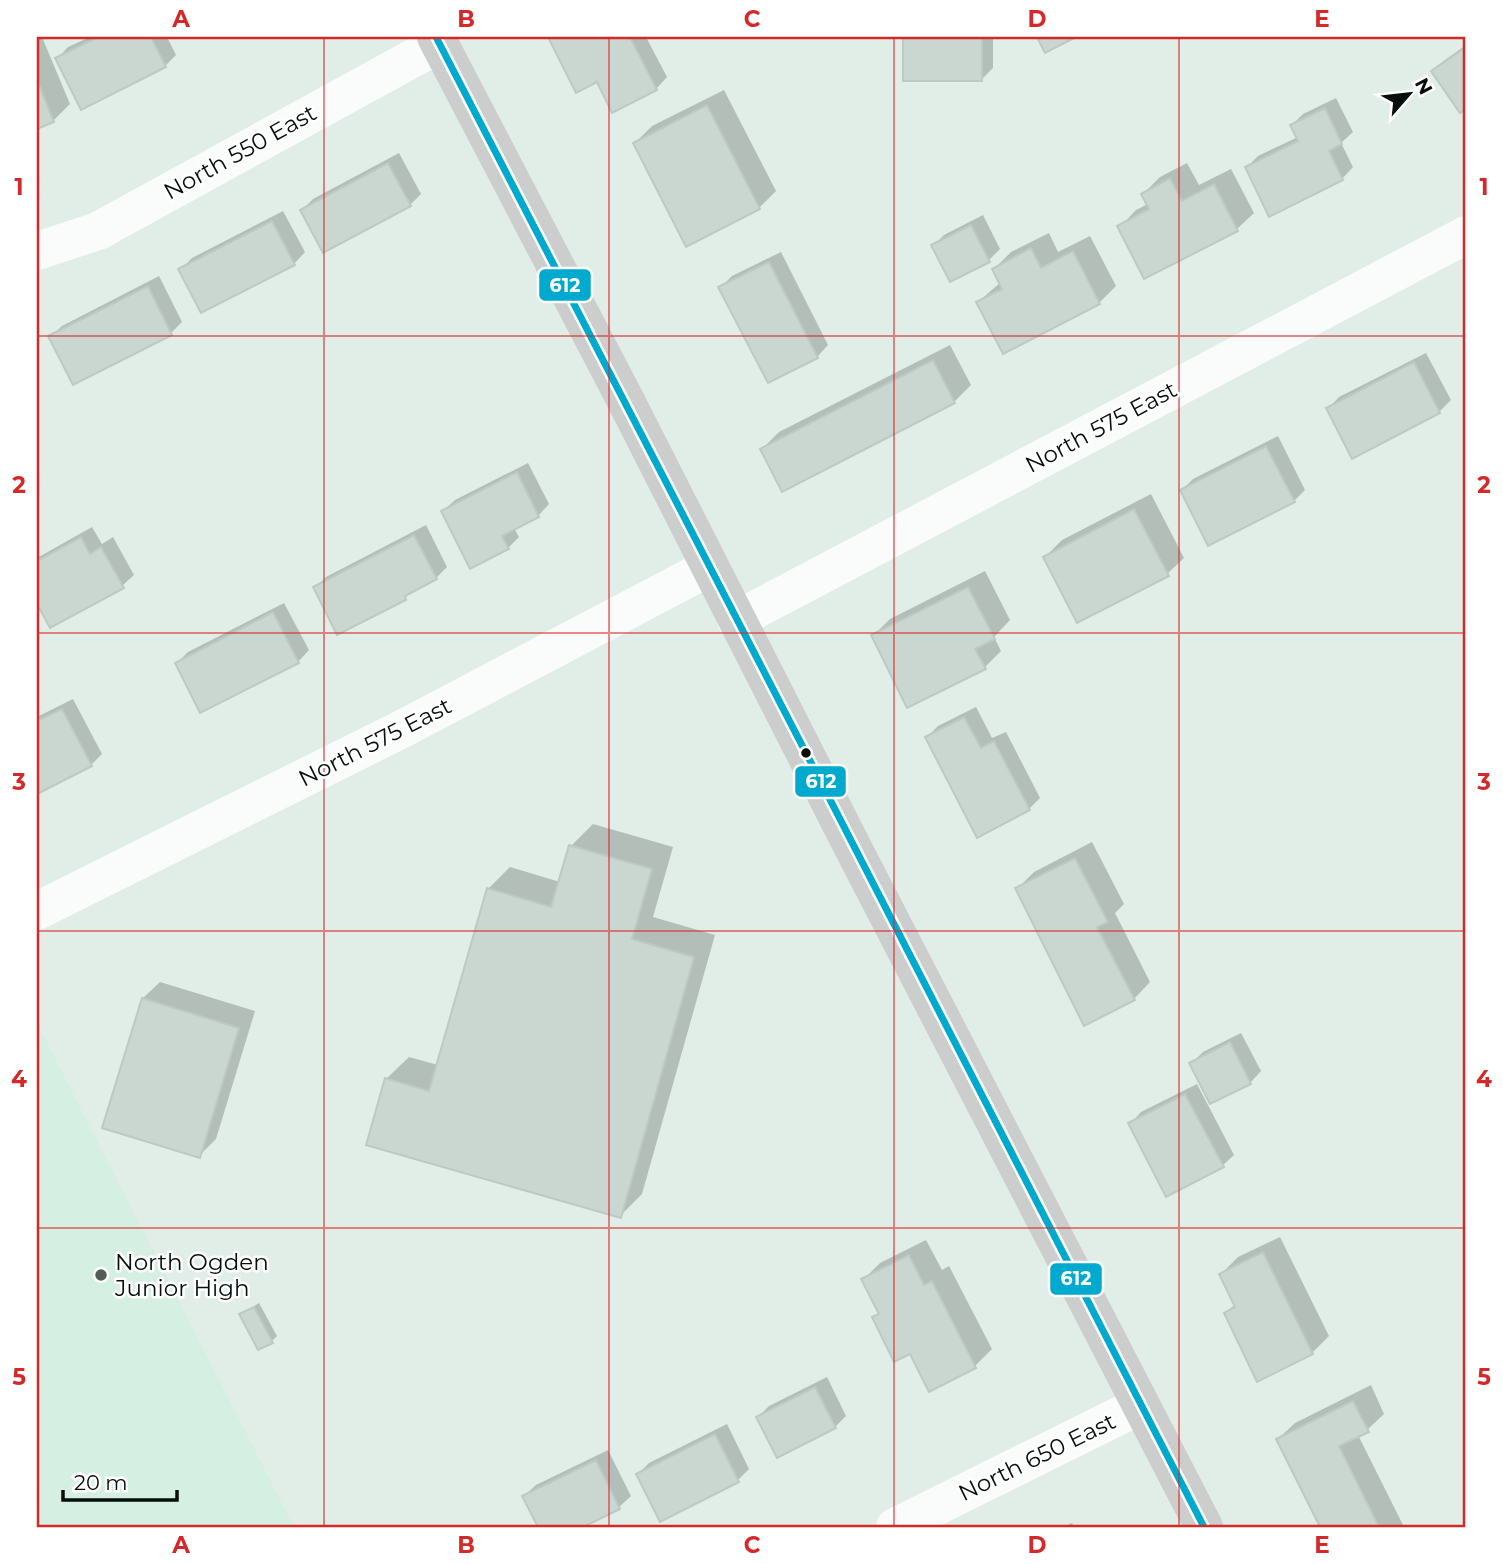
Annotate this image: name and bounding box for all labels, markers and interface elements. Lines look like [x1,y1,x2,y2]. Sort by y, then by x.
text: A [171,5,190,33]
text: B [457,5,475,33]
text: C [744,5,761,33]
text: D [1028,5,1047,33]
text: E [1314,5,1330,33]
north arrow [1374,60,1444,130]
text: N [1410,74,1437,98]
street label: North 550 East [159,99,321,205]
text: 1 [14,173,24,201]
text: 1 [1479,173,1489,201]
line badge: 612 [538,268,592,302]
text: 612 [550,274,580,297]
street label: North 575 East [1020,375,1182,479]
text: 2 [12,471,26,499]
text: 2 [1477,471,1491,499]
street label: North 575 East [294,691,456,793]
unlabelled marker [799,746,813,760]
line badge: 612 [794,765,847,798]
text: 3 [11,768,26,796]
text: 3 [1476,768,1491,796]
text: 612 [806,770,836,793]
text: 4 [11,1065,27,1093]
text: 4 [1476,1065,1492,1093]
place label: North Ogden Junior High [114,1248,269,1302]
line badge: 612 [1049,1262,1103,1296]
marker: North Ogden Junior High [93,1267,109,1283]
text: 612 [1061,1267,1091,1290]
text: 5 [12,1363,26,1391]
text: 5 [1477,1363,1491,1391]
street label: North 650 East [954,1407,1120,1507]
scale bar [63,1459,177,1503]
text: 20 m [74,1470,128,1495]
text: A [171,1531,190,1559]
text: B [457,1531,475,1559]
text: C [744,1531,761,1559]
text: D [1028,1531,1047,1559]
text: E [1314,1531,1330,1559]

